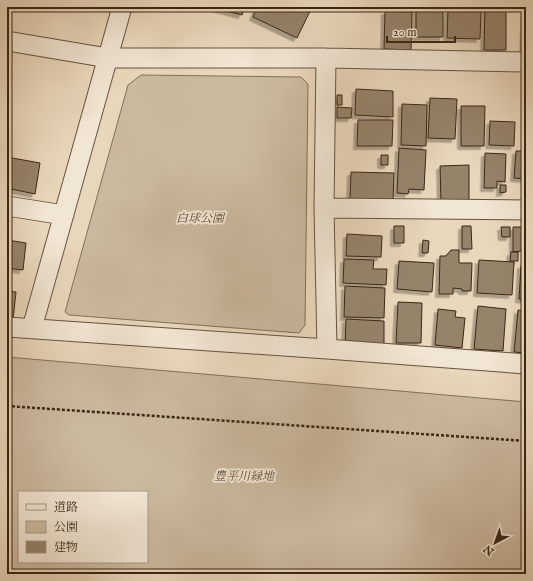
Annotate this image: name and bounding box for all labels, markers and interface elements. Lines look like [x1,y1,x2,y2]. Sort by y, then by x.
scale bar [387,18,455,44]
text: 20 m [393,25,416,40]
park label: 白球公園 [176,211,226,226]
park label: 豊平川緑地 [214,469,276,484]
legend [18,491,148,563]
text: 道路 [54,500,78,515]
text: 公園 [54,520,78,535]
north arrow [475,523,515,563]
text: 建物 [54,540,78,555]
text: N [481,541,498,559]

